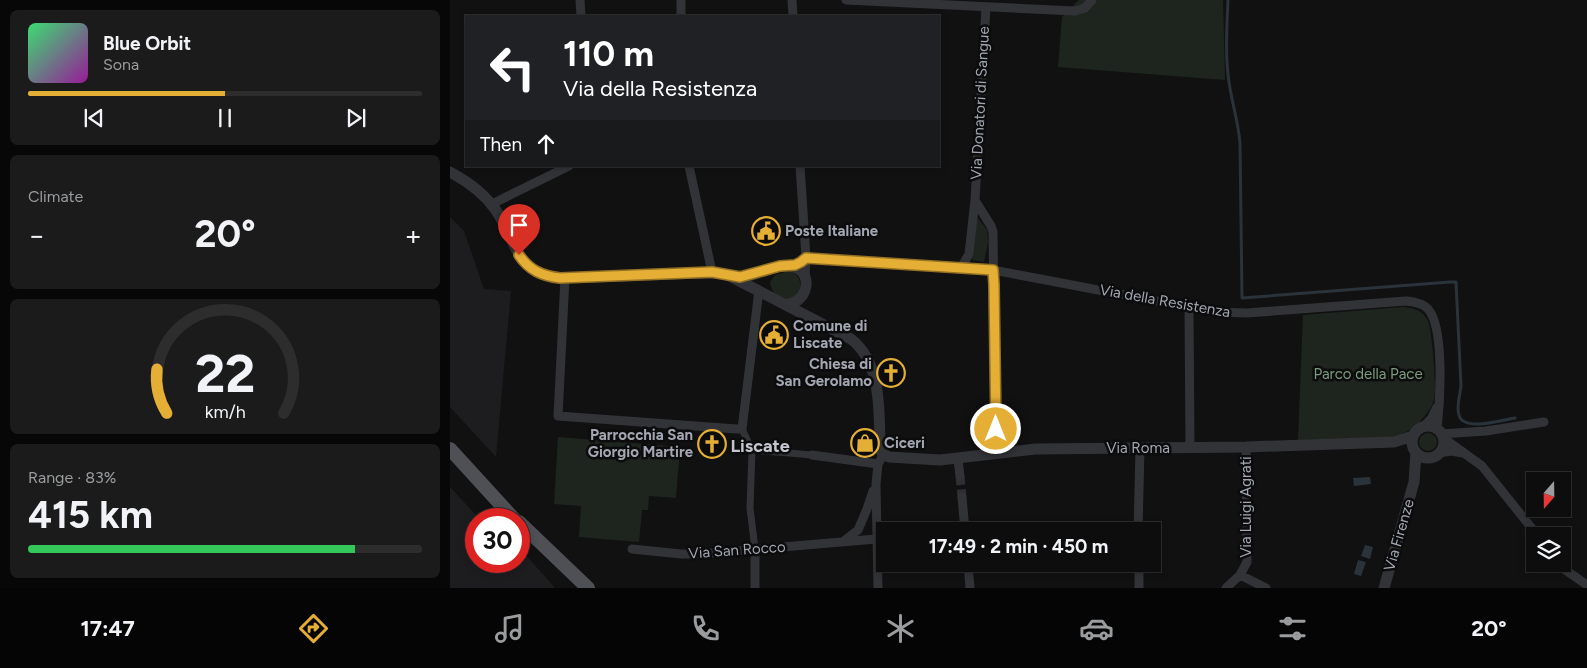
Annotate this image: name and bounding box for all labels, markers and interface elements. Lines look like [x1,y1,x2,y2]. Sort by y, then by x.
street label: Via Donatori di Sangue [967,26,993,180]
text: Blue Orbit [103,32,191,55]
text: 110 m [563,33,654,75]
icon: left [480,35,545,100]
text: Sona [103,55,139,74]
text: Via della Resistenza [563,75,757,102]
icon: previous [80,104,108,132]
icon: pause [211,104,239,132]
icon: next [342,104,370,132]
icon: ahead [532,130,560,158]
text: Then [480,133,522,156]
text: Climate [28,187,83,206]
pin [498,204,540,255]
text: 20° [195,211,256,257]
icon: arrive [505,211,533,239]
public building icon: Poste Italiane [751,216,781,246]
text: − [28,218,45,252]
text: + [405,218,422,252]
place label: Poste Italiane [785,222,879,240]
street label: Via della Resistenza [1098,281,1232,321]
place label: Comune di Liscate [793,317,868,352]
public building icon: Comune di Liscate [759,320,789,350]
text: 22 [195,343,255,405]
place label: Chiesa di San Gerolamo [775,355,872,390]
church icon: Chiesa di San Gerolamo [876,358,906,388]
park label: Parco della Pace [1313,365,1423,383]
text: km/h [205,401,245,422]
position arrow [969,402,1021,454]
place label: Parrocchia San Giorgio Martire [588,426,694,461]
shop icon: Ciceri [850,428,880,458]
church icon: Parrocchia San Giorgio Martire [697,429,727,459]
place label: Ciceri [884,434,925,452]
district label: Liscate [730,435,790,457]
street label: Via Roma [1106,439,1170,457]
street label: Via Luigi Agrati [1237,456,1255,558]
text: Range · 83% [28,468,116,487]
north arrow [1526,472,1571,518]
map controls [1526,472,1571,572]
text: 415 km [28,492,153,538]
street label: Via Firenze [1380,497,1418,573]
speed limit sign: 30 [465,508,530,573]
button: layers [1526,527,1571,572]
text: 17:49 · 2 min · 450 m [929,535,1108,558]
street label: Via San Rocco [688,538,786,562]
icon: directions [296,611,331,646]
icon: music [492,611,527,646]
icon: phone [688,611,723,646]
icon: climate [883,611,918,646]
icon: car [1079,611,1114,646]
icon: filters [1275,611,1310,646]
text: 17:47 [80,615,135,642]
text: 20° [1471,615,1507,642]

